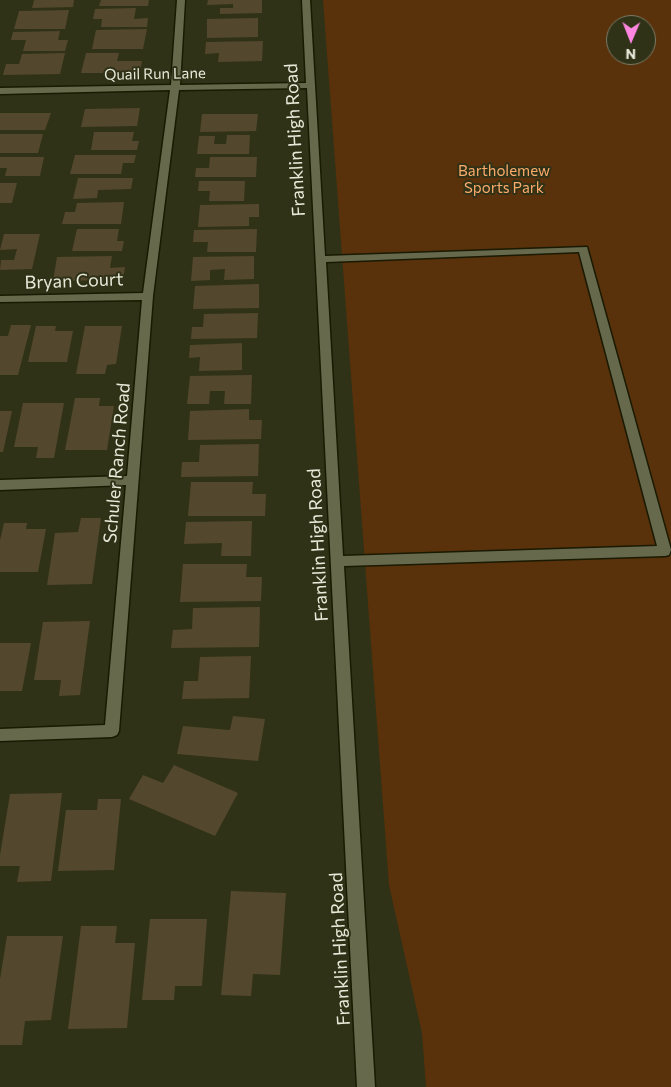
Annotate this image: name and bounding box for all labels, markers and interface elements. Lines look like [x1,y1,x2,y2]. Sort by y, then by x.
north arrow [606,15,656,65]
text: N [625,46,636,63]
street label: Franklin High Road [280,63,310,217]
street label: Quail Run Lane [104,64,206,84]
park label: Bartholemew Sports Park [458,162,550,197]
street label: Bryan Court [24,268,124,294]
street label: Schuler Ranch Road [99,382,135,544]
street label: Franklin High Road [303,468,333,622]
street label: Franklin High Road [325,872,355,1026]

